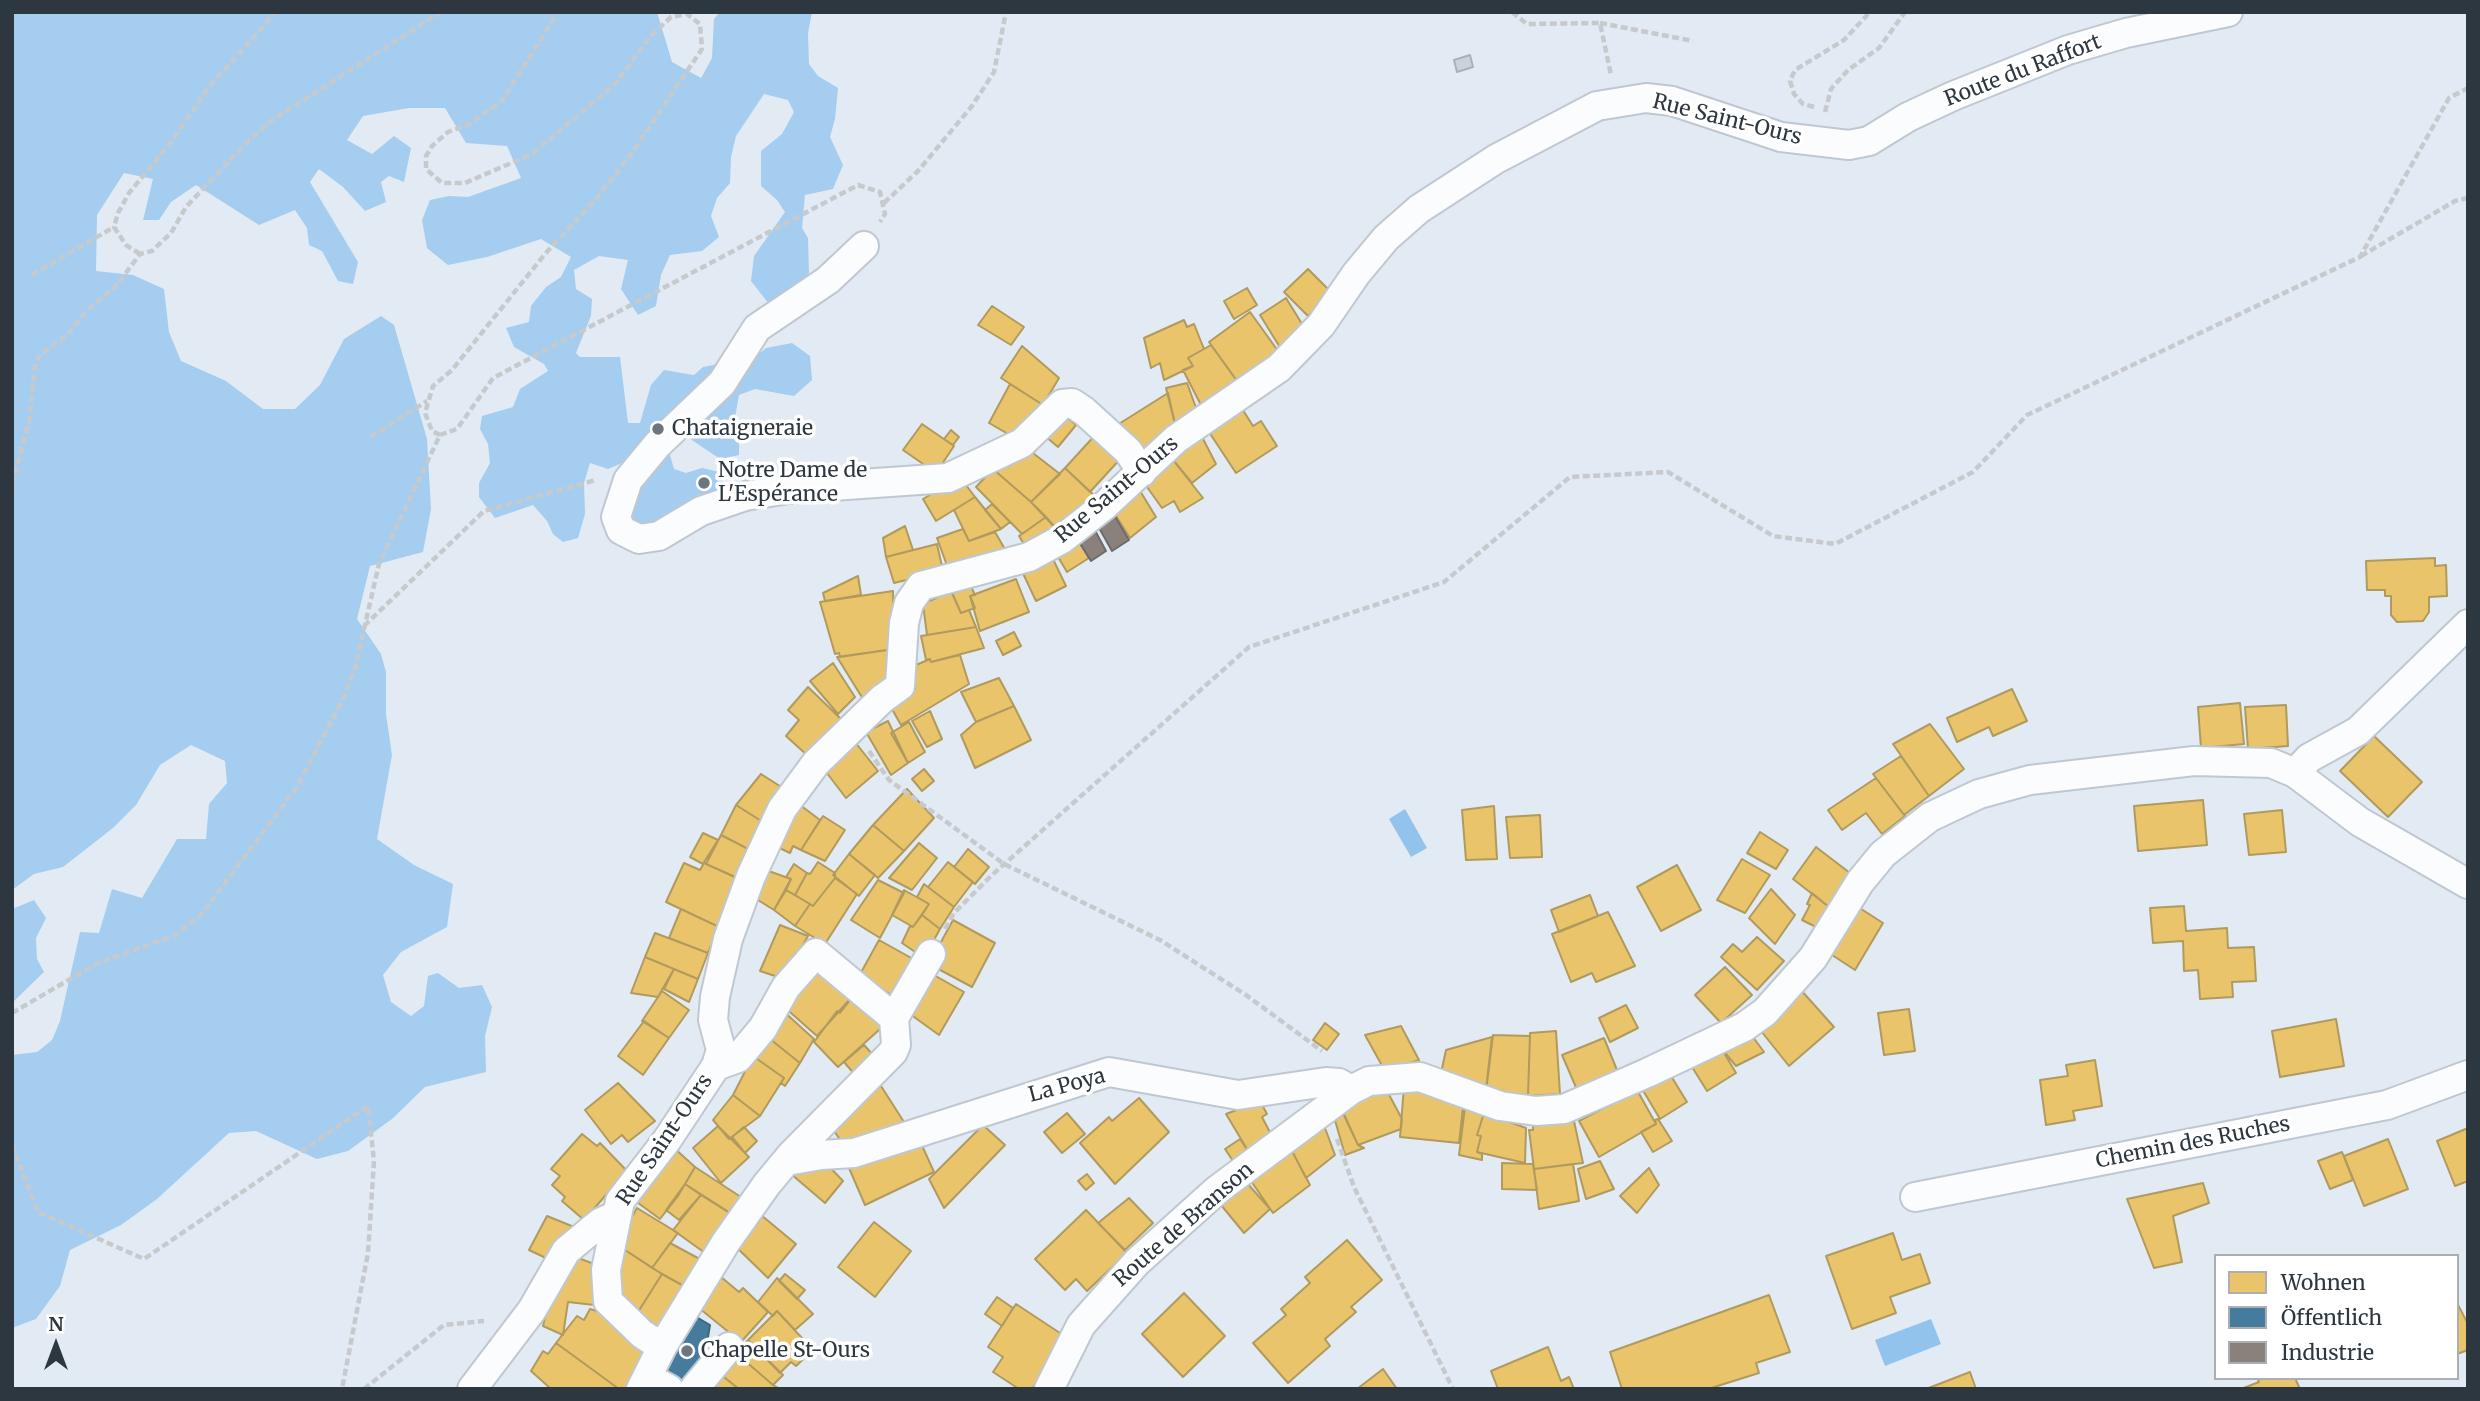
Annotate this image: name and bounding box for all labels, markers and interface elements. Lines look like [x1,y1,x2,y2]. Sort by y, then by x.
street label: Route du Raffort [1941,30,2105,112]
street label: Rue Saint-Ours [1650,89,1804,151]
place label: Chataigneraie [672,416,813,442]
marker: Chataigneraie [650,421,666,437]
street label: Rue Saint-Ours [1050,431,1184,549]
place label: Notre Dame de L'Espérance [718,458,867,508]
marker: Notre Dame de L'Espérance [696,475,712,491]
street label: La Poya [1026,1064,1108,1108]
street label: Rue Saint-Ours [612,1070,718,1210]
street label: Chemin des Ruches [2094,1112,2292,1174]
street label: Route de Branson [1109,1157,1259,1293]
legend [2214,1254,2459,1380]
text: Wohnen [2281,1269,2366,1296]
text: Öffentlich [2281,1304,2382,1331]
north arrow [21,1310,91,1380]
text: N [48,1312,64,1336]
place label: Chapelle St-Ours [701,1338,870,1364]
text: Industrie [2281,1339,2374,1366]
marker: Chapelle St-Ours [679,1343,695,1359]

